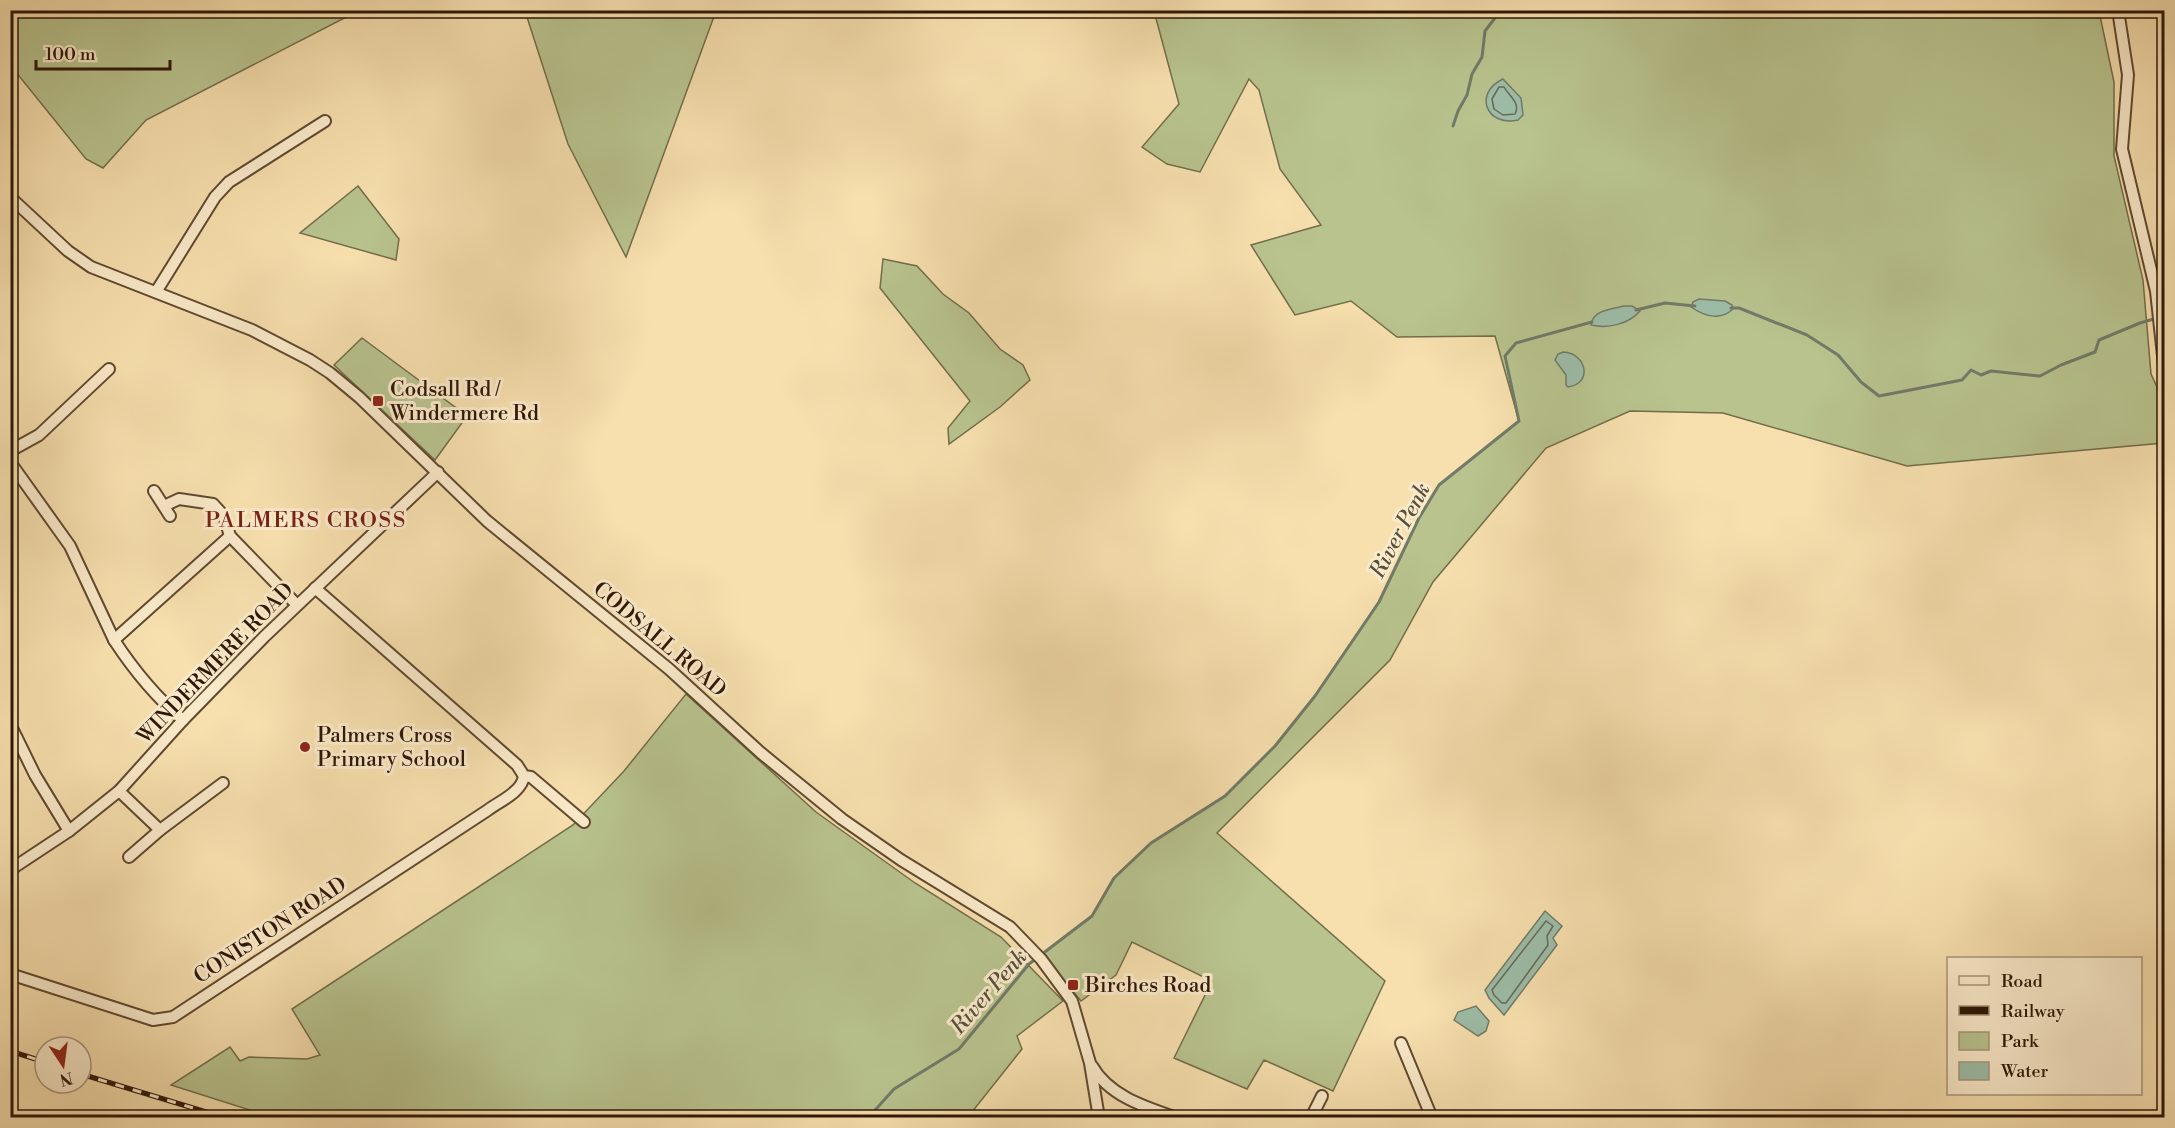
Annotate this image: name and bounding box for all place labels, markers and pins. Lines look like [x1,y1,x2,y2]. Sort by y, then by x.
place label: Codsall Rd / Windermere Rd [389,377,539,427]
marker: Codsall Rd / Windermere Rd [371,394,385,408]
place label: Palmers Cross Primary School [317,723,466,773]
marker: Palmers Cross Primary School [298,740,312,754]
place label: Birches Road [1084,973,1211,999]
marker: Birches Road [1066,978,1080,992]

